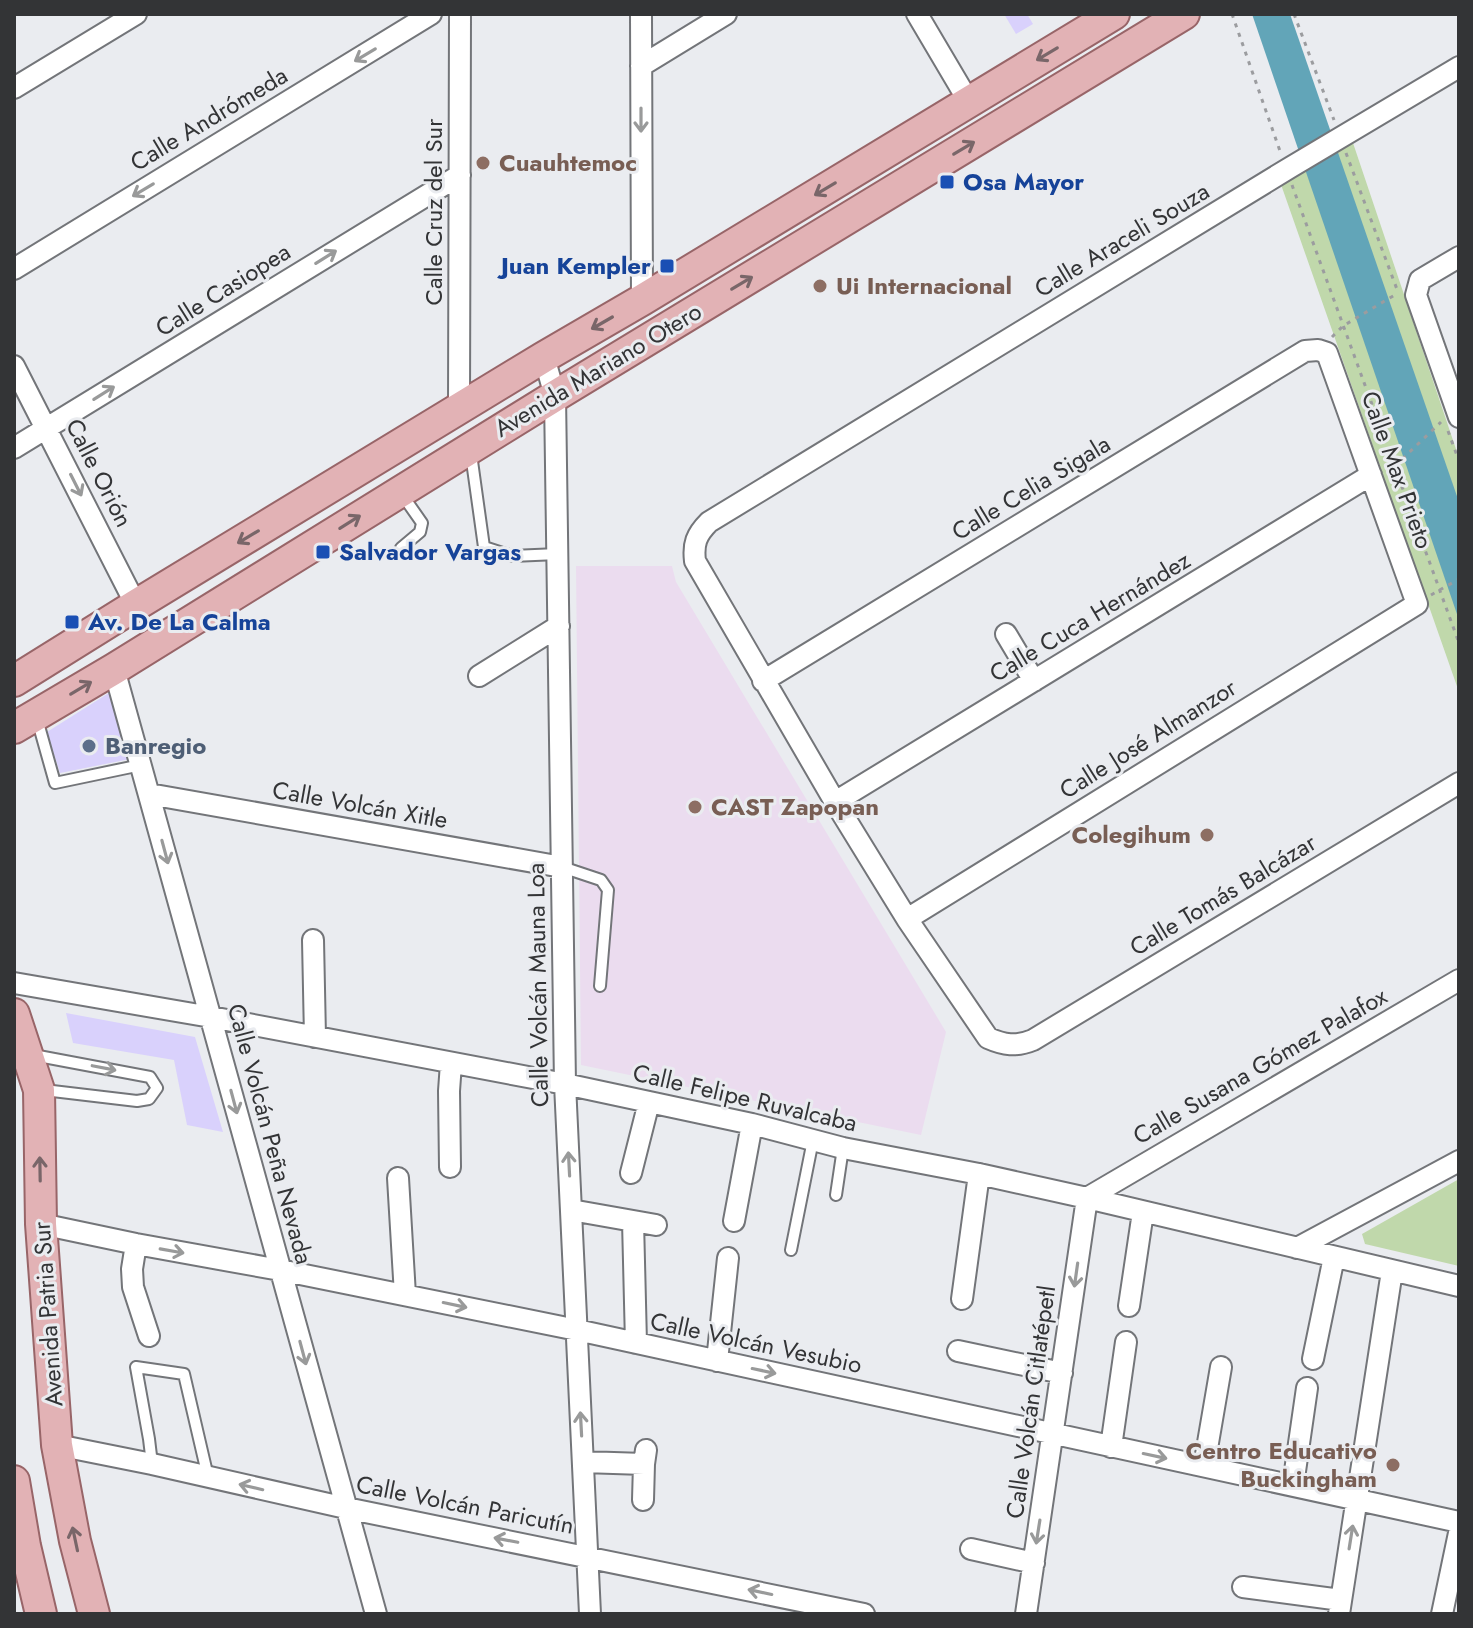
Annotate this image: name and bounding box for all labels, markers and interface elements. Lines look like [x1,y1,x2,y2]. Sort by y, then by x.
one-way arrow [354,47,377,63]
one-way arrow [1036,47,1059,63]
street label: Calle Andrómeda [123,58,294,179]
one-way arrow [633,106,649,133]
street label: Calle Cruz del Sur [416,118,451,305]
one-way arrow [952,139,975,155]
place label: Cuauhtemoc [499,145,637,180]
marker: Cuauhtemoc [474,154,492,172]
place label: Osa Mayor [963,164,1084,199]
marker: Osa Mayor [938,173,956,191]
street label: Calle Araceli Souza [1028,173,1216,306]
one-way arrow [814,181,837,197]
one-way arrow [132,182,155,198]
street label: Calle Casiopea [149,234,297,345]
place label: Juan Kempler [497,248,651,283]
one-way arrow [314,249,337,265]
marker: Juan Kempler [658,257,676,275]
place label: Ui Internacional [836,268,1012,303]
one-way arrow [730,274,753,290]
marker: Ui Internacional [811,277,829,295]
street label: Avenida Mariano Otero [487,294,708,445]
one-way arrow [591,315,614,331]
one-way arrow [93,385,115,401]
street label: Calle Max Prieto [1353,386,1442,553]
street label: Calle Orión [57,412,142,533]
street label: Calle Celia Sigala [945,426,1117,549]
one-way arrow [68,472,84,496]
one-way arrow [338,514,361,530]
one-way arrow [237,529,260,545]
place label: Salvador Vargas [339,534,521,569]
marker: Salvador Vargas [314,543,332,561]
street label: Calle Cuca Hernández [983,543,1197,691]
place label: Av. De La Calma [87,604,271,639]
marker: Av. De La Calma [63,613,81,631]
street label: Calle José Almanzor [1052,670,1244,807]
one-way arrow [69,680,92,696]
place label: Banregio [105,728,206,763]
marker: Banregio [80,737,98,755]
street label: Calle Volcán Xitle [270,772,450,837]
place label: CAST Zapopan [711,789,879,824]
marker: CAST Zapopan [686,798,704,816]
place label: Colegihum [1071,817,1191,852]
street label: Calle Tomás Balcázar [1123,825,1323,964]
marker: Colegihum [1198,826,1216,844]
one-way arrow [158,838,173,864]
street label: Calle Volcán Mauna Loa [518,863,557,1108]
street label: Calle Susana Gómez Palafox [1126,978,1394,1153]
street label: Calle Volcán Peña Nevada [219,1000,322,1268]
street label: Calle Felipe Ruvalcaba [630,1055,861,1140]
one-way arrow [90,1061,116,1076]
one-way arrow [227,1089,242,1115]
one-way arrow [561,1151,576,1178]
one-way arrow [32,1156,48,1183]
street label: Avenida Patria Sur [24,1220,71,1408]
one-way arrow [159,1244,185,1259]
one-way arrow [1068,1262,1083,1287]
street label: Calle Volcán Citlatépetl [997,1283,1064,1521]
one-way arrow [442,1299,467,1314]
street label: Calle Volcán Vesubio [647,1303,865,1382]
one-way arrow [297,1339,312,1365]
one-way arrow [751,1364,776,1379]
one-way arrow [573,1411,588,1438]
place label: Centro Educativo Buckingham [1186,1433,1377,1496]
one-way arrow [1142,1449,1167,1464]
marker: Centro Educativo Buckingham [1384,1456,1402,1474]
street label: Calle Volcán Paricutín [353,1466,577,1543]
one-way arrow [239,1478,264,1493]
one-way arrow [1030,1519,1045,1544]
one-way arrow [1344,1525,1359,1550]
one-way arrow [67,1526,82,1552]
one-way arrow [493,1532,519,1547]
one-way arrow [748,1584,773,1599]

